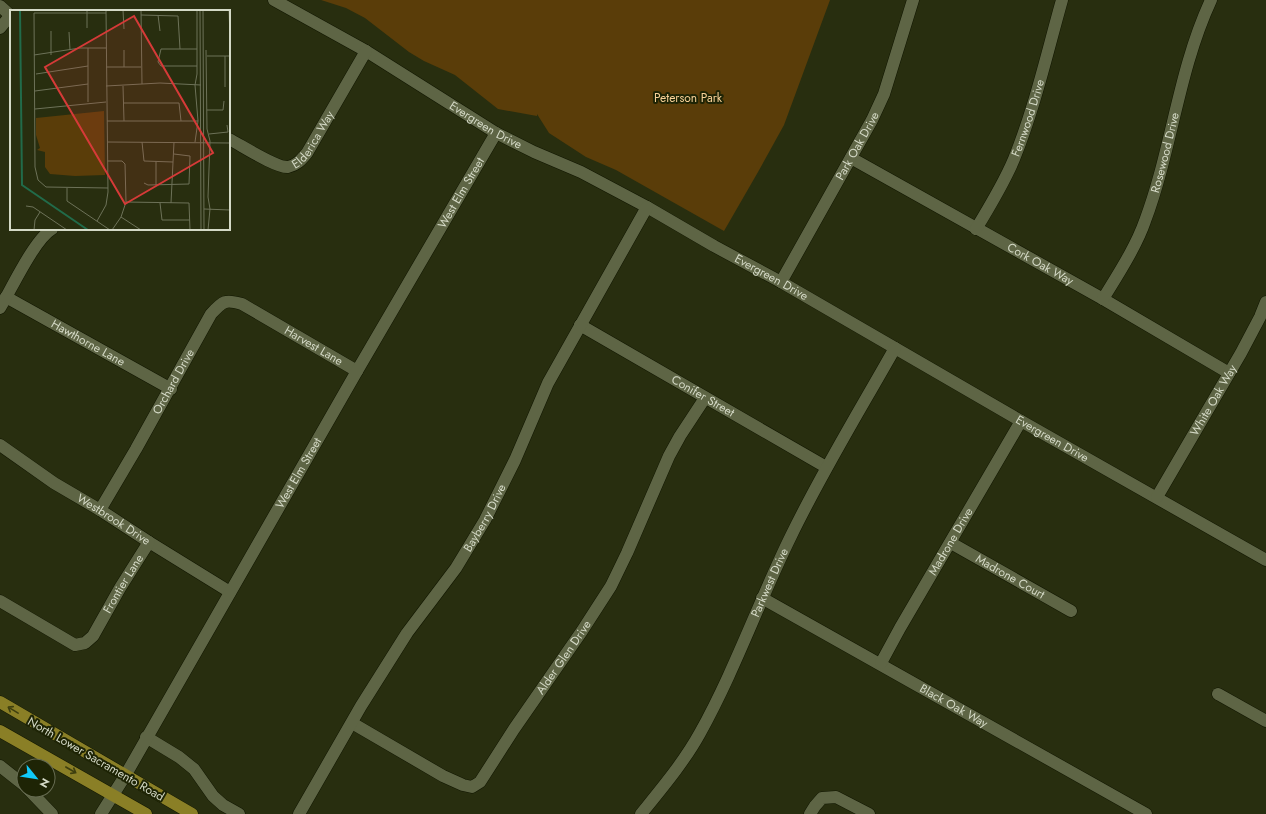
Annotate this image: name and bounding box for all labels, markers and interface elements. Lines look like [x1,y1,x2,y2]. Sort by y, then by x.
inset map [10,10,230,230]
street label: Fernwood Drive [1007,77,1049,159]
park label: Peterson Park [654,89,723,107]
street label: Evergreen Drive [446,97,525,154]
street label: Elderica Way [288,107,339,173]
street label: Park Oak Drive [831,109,884,183]
street label: Rosewood Drive [1146,111,1184,195]
street label: West Elm Street [433,154,489,232]
street label: Cork Oak Way [1004,238,1078,290]
street label: Evergreen Drive [731,250,812,305]
street label: Hawthorne Lane [48,315,128,371]
street label: Harvest Lane [281,322,346,370]
street label: Orchard Drive [148,345,199,418]
street label: White Oak Way [1186,361,1242,439]
street label: Conifer Street [668,371,738,421]
street label: Evergreen Drive [1012,411,1092,467]
street label: West Elm Street [271,434,326,512]
street label: Bayberry Drive [459,481,511,555]
street label: Westbrook Drive [73,489,154,550]
street label: Madrone Drive [924,504,977,579]
street label: Parkwest Drive [746,545,793,620]
street label: Madrone Court [972,550,1048,603]
street label: Frontier Lane [98,551,148,617]
street label: Alder Glen Drive [532,617,596,698]
street label: Black Oak Way [916,679,992,733]
one-way arrow [7,706,19,714]
street label: North Lower Sacramento Road [25,714,167,804]
north arrow [16,758,56,798]
one-way arrow [65,767,77,775]

